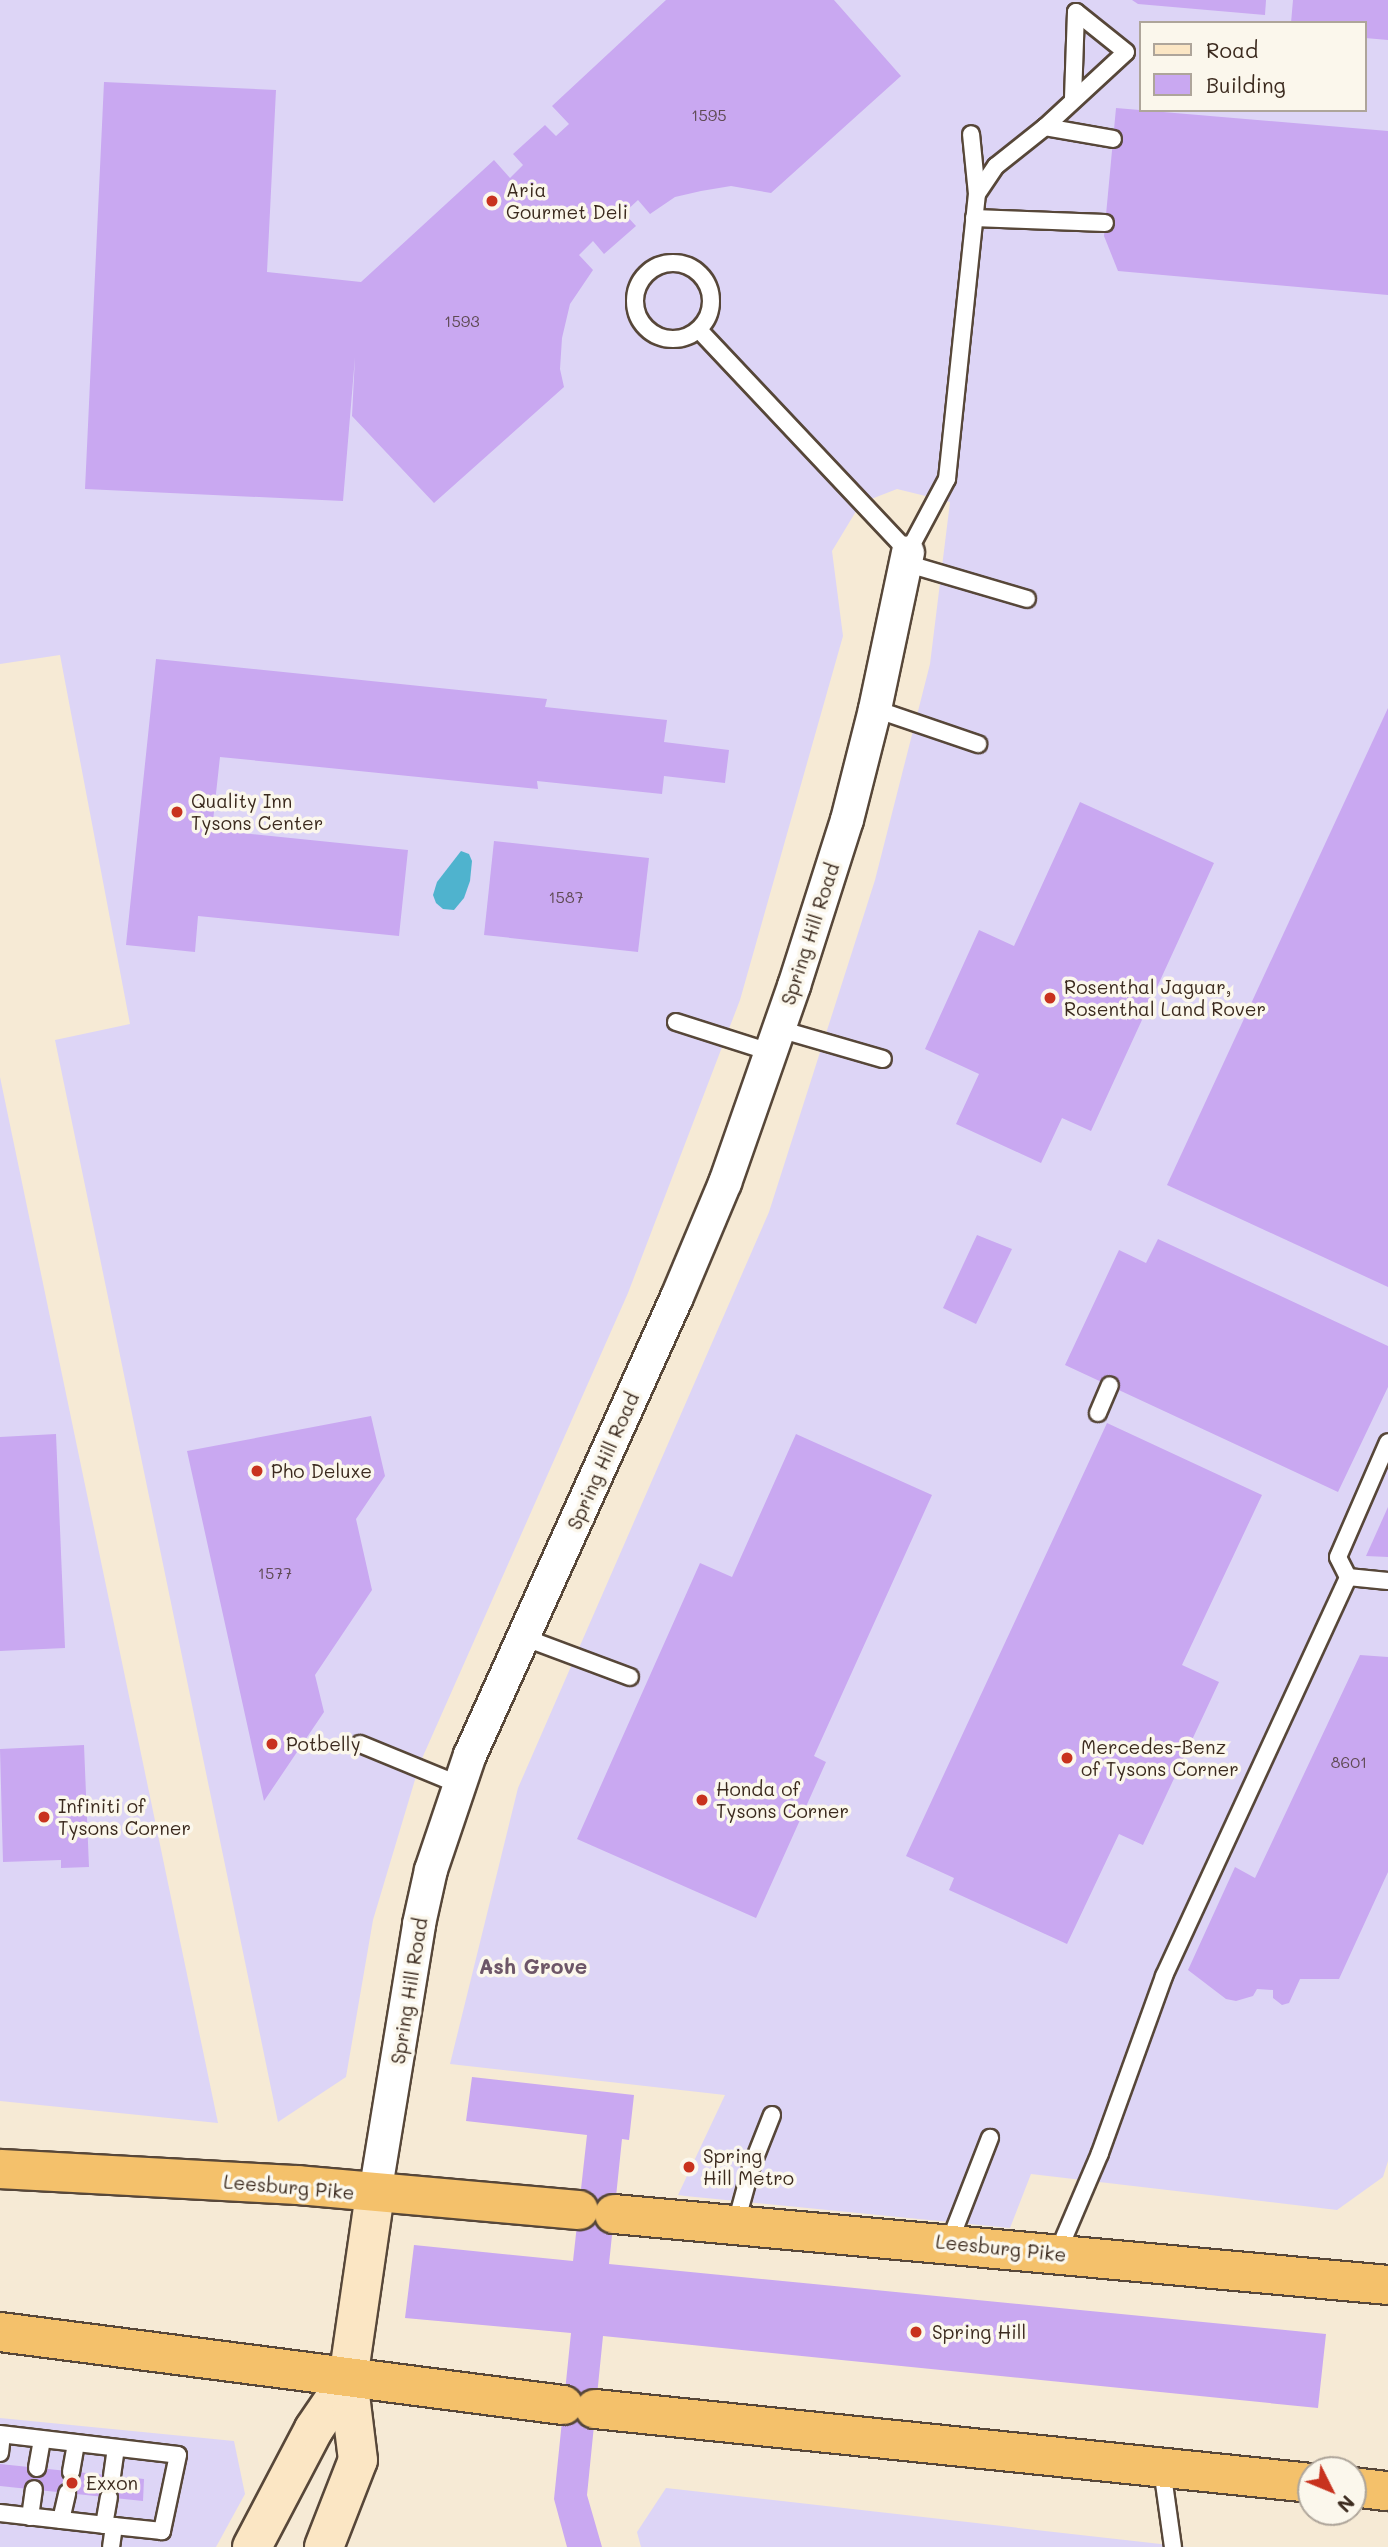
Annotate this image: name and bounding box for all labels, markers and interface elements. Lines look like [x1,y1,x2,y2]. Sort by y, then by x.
legend [1140,21,1367,112]
text: Road [1206,36,1258,63]
text: Building [1206,71,1286,98]
house number: 1595 [691,105,727,125]
place label: Aria Gourmet Deli [506,179,628,223]
marker: Aria Gourmet Deli [484,193,500,209]
house number: 1593 [444,311,480,331]
place label: Quality Inn Tysons Center [191,790,323,834]
marker: Quality Inn Tysons Center [169,804,185,820]
street label: Spring Hill Road [776,860,844,1008]
house number: 1587 [548,887,584,907]
place label: Rosenthal Jaguar, Rosenthal Land Rover [1064,976,1266,1020]
marker: Rosenthal Jaguar, Rosenthal Land Rover [1042,990,1058,1006]
street label: Spring Hill Road [563,1389,643,1533]
place label: Pho Deluxe [271,1460,372,1482]
marker: Pho Deluxe [249,1463,265,1479]
house number: 1577 [258,1563,292,1583]
place label: Potbelly [286,1733,361,1755]
marker: Potbelly [264,1736,280,1752]
place label: Mercedes-Benz of Tysons Corner [1081,1736,1239,1780]
marker: Mercedes-Benz of Tysons Corner [1059,1750,1075,1766]
house number: 8601 [1331,1752,1367,1772]
place label: Honda of Tysons Corner [716,1778,849,1822]
marker: Honda of Tysons Corner [694,1792,710,1808]
place label: Infiniti of Tysons Corner [58,1795,191,1839]
marker: Infiniti of Tysons Corner [36,1809,52,1825]
street label: Spring Hill Road [386,1916,432,2066]
district label: Ash Grove [479,1953,587,1979]
place label: Spring Hill Metro [703,2145,794,2189]
marker: Spring Hill Metro [681,2159,697,2175]
street label: Leesburg Pike [223,2170,355,2204]
street label: Leesburg Pike [935,2230,1067,2266]
place label: Spring Hill [932,2321,1026,2343]
marker: Spring Hill [906,2322,926,2342]
north arrow [1297,2456,1367,2526]
place label: Exxon [86,2472,138,2494]
marker: Exxon [64,2475,80,2491]
text: N [1332,2490,1360,2518]

